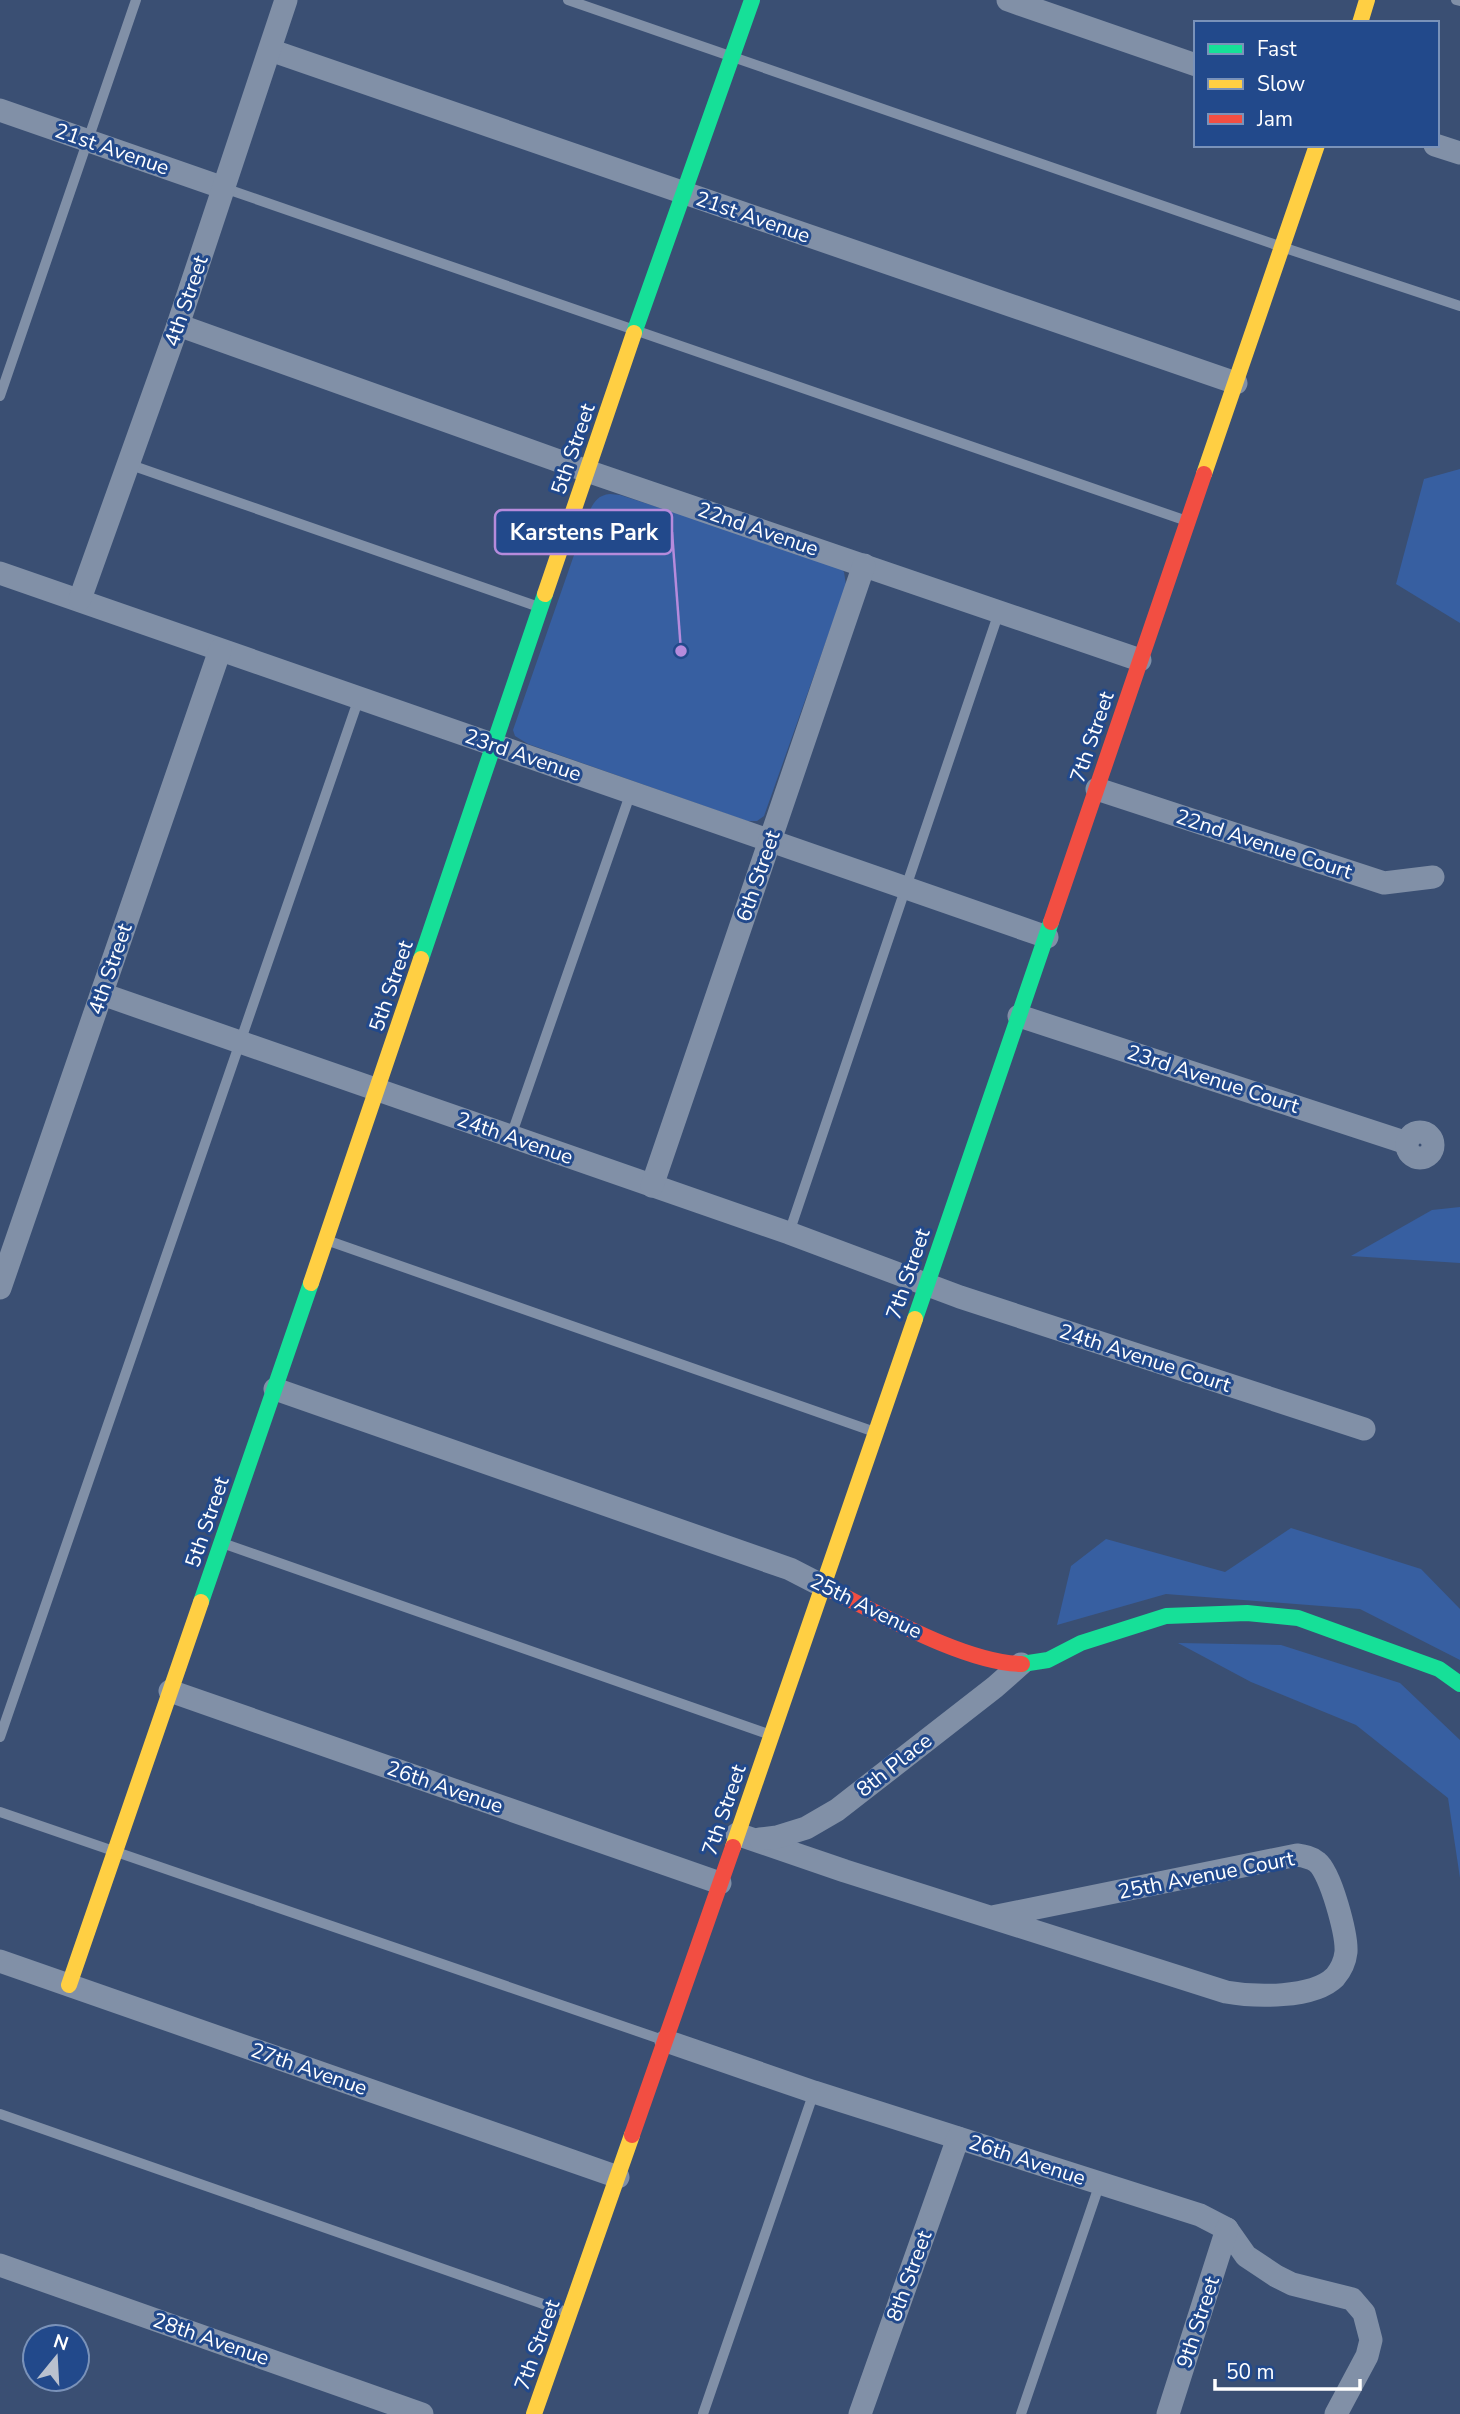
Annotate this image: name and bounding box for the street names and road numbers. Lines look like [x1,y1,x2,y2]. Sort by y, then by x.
street label: 21st Avenue [51,116,173,182]
street label: 21st Avenue [692,184,814,250]
street label: 4th Street [157,251,215,350]
street label: 5th Street [544,399,602,498]
street label: 22nd Avenue [694,495,822,563]
street label: 7th Street [1063,687,1121,786]
street label: 23rd Avenue [461,722,585,788]
street label: 22nd Avenue Court [1172,802,1356,886]
street label: 6th Street [729,826,787,925]
street label: 4th Street [81,919,139,1018]
street label: 5th Street [362,936,420,1035]
street label: 23rd Avenue Court [1123,1038,1303,1120]
street label: 24th Avenue [453,1105,577,1171]
street label: 7th Street [879,1224,937,1323]
street label: 24th Avenue Court [1056,1317,1235,1399]
street label: 5th Street [178,1472,236,1571]
street label: 25th Avenue [805,1567,927,1645]
street label: 8th Place [850,1727,938,1803]
street label: 26th Avenue [383,1754,507,1820]
street label: 7th Street [695,1760,753,1859]
street label: 25th Avenue Court [1115,1844,1297,1906]
street label: 27th Avenue [247,2036,371,2102]
street label: 26th Avenue [965,2128,1089,2192]
street label: 8th Street [880,2226,939,2325]
street label: 9th Street [1170,2272,1226,2371]
street label: 7th Street [508,2295,567,2394]
street label: 28th Avenue [149,2306,273,2372]

